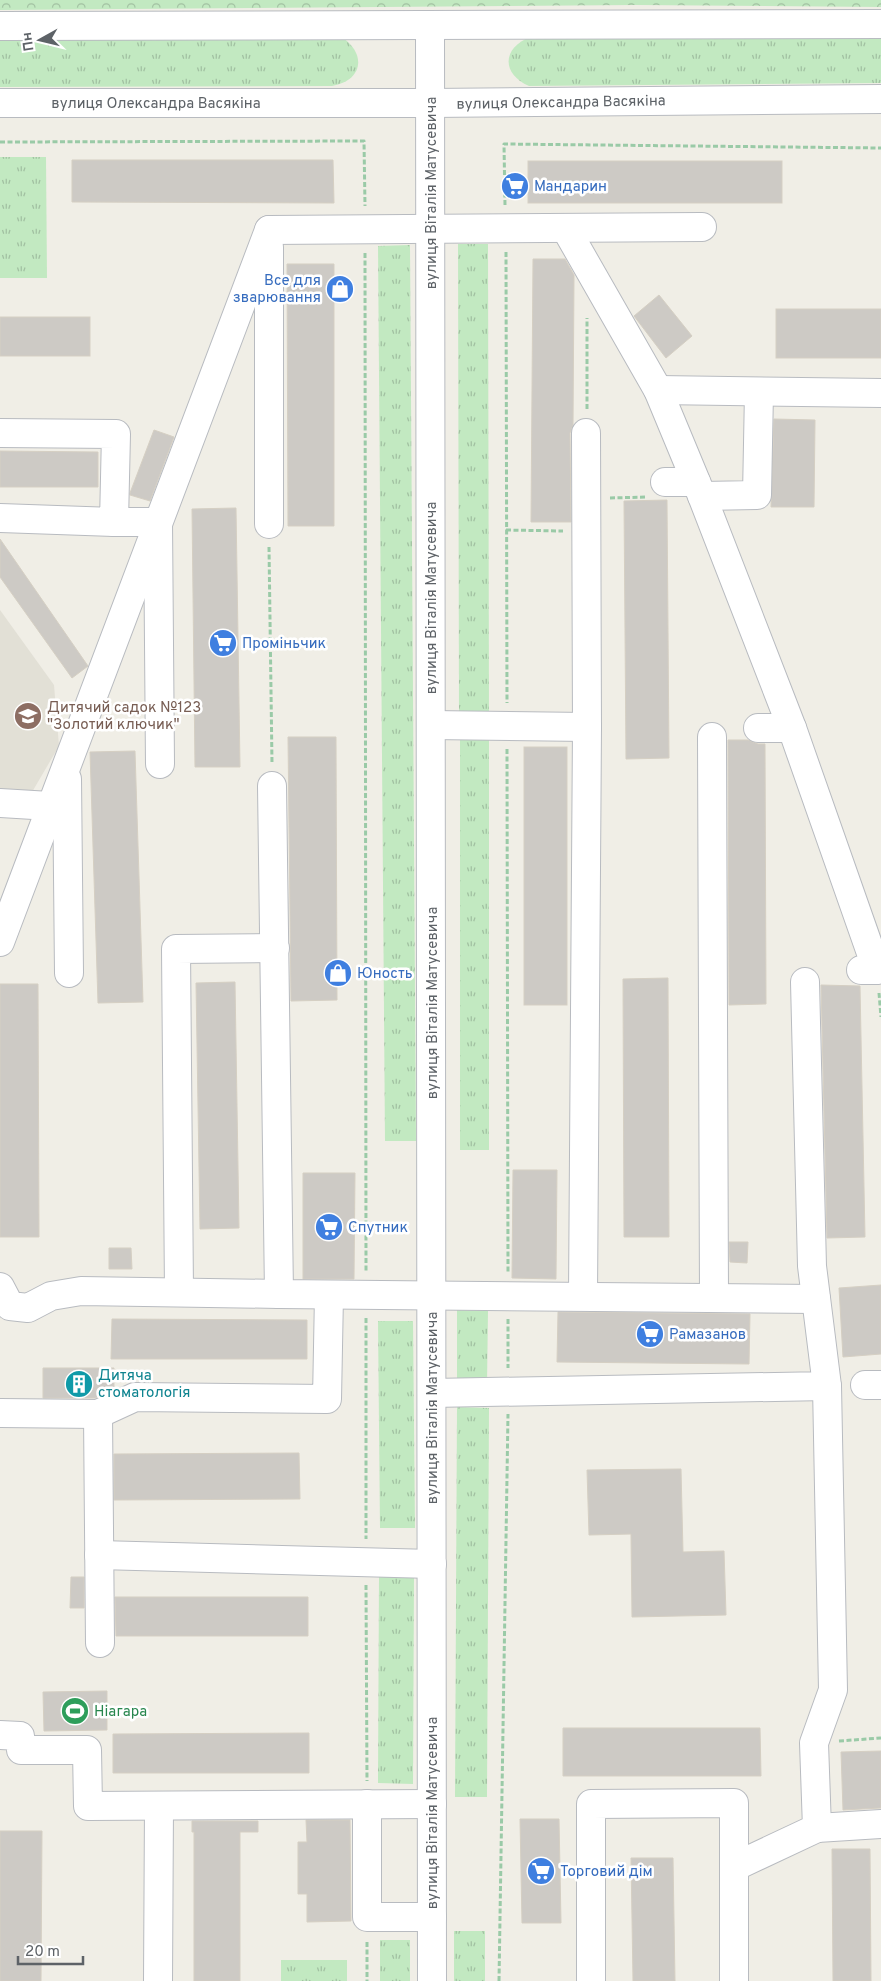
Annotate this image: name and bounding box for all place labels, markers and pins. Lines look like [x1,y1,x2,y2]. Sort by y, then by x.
supermarket icon: Мандарин [500,171,530,201]
place label: Мандарин [534,178,607,197]
place label: Все для зварювання [233,272,321,308]
shop icon: Все для зварювання [325,274,355,304]
supermarket icon: Проміньчик [208,628,238,658]
place label: Проміньчик [242,635,326,654]
place label: Дитячий садок №123 "Золотий ключик" [47,699,201,735]
school or university icon: Дитячий садок №123 "Золотий ключик" [13,701,43,731]
shop icon: Юность [323,958,353,988]
place label: Юность [357,965,413,984]
supermarket icon: Спутник [314,1212,344,1242]
place label: Спутник [348,1219,408,1238]
supermarket icon: Рамазанов [635,1319,665,1349]
place label: Рамазанов [669,1326,746,1345]
place label: Дитяча стоматологія [98,1367,190,1403]
building icon: Дитяча стоматологія [64,1369,94,1399]
sports icon: Ніагара [60,1696,90,1726]
place label: Ніагара [94,1703,147,1722]
supermarket icon: Торговий дім [526,1856,556,1886]
place label: Торговий дім [560,1863,653,1882]

